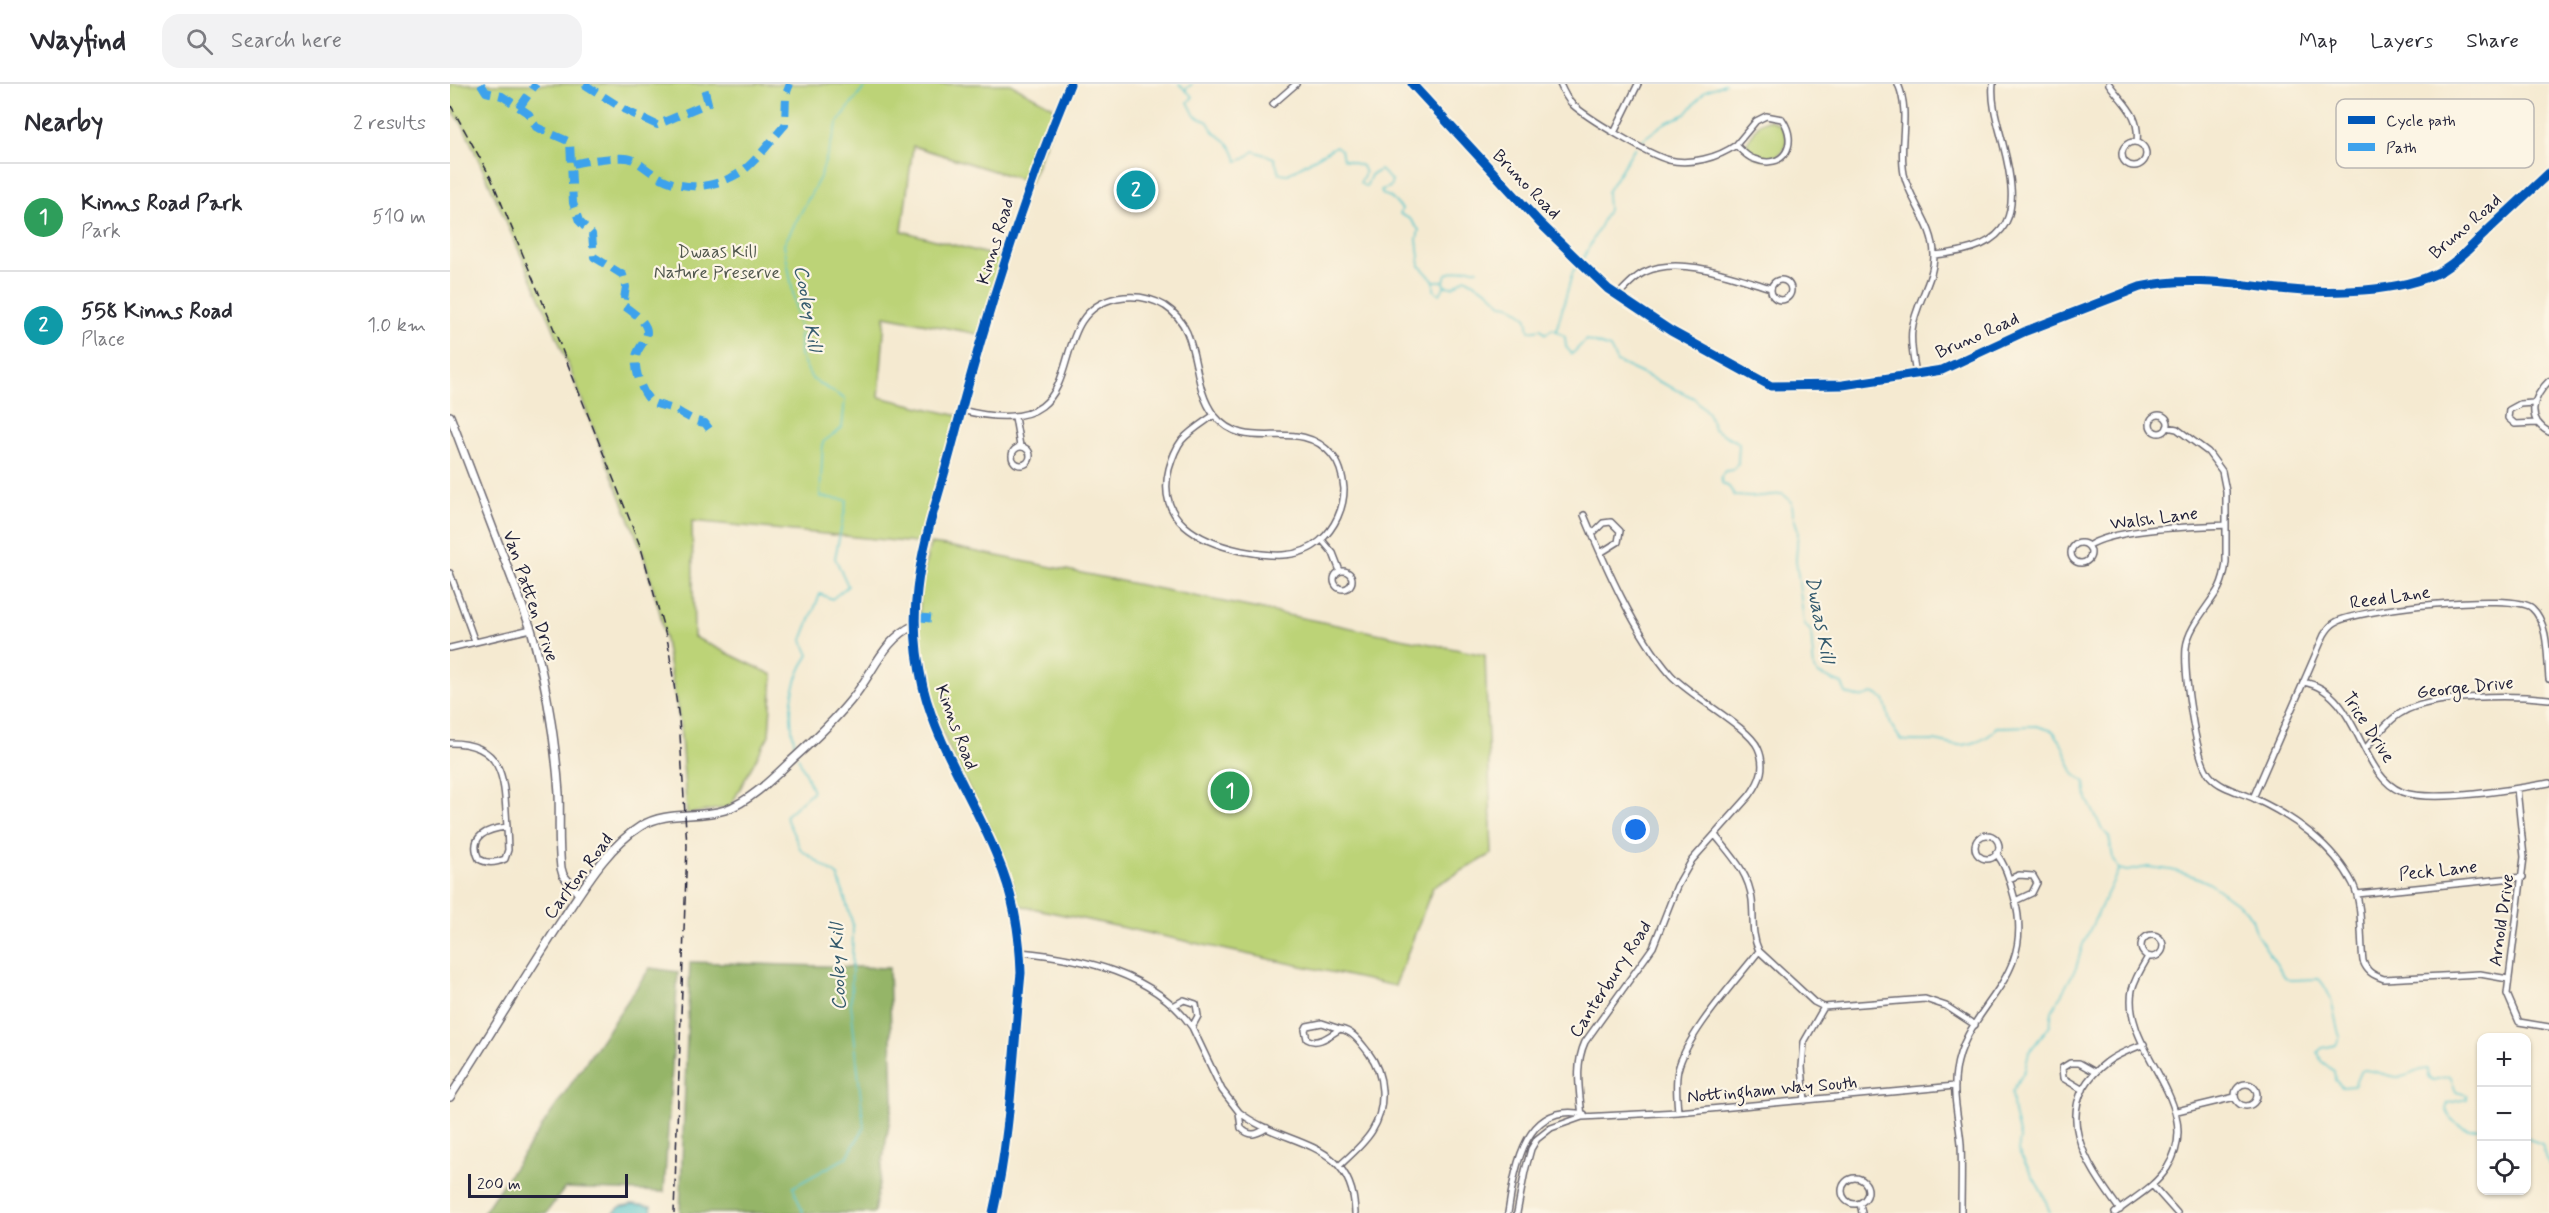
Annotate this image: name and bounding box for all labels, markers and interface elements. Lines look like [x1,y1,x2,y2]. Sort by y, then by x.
search box [162,14,582,68]
text: Wayfind [30,23,126,60]
icon: search [183,25,216,58]
text: Search here [231,27,342,55]
text: Map [2299,27,2337,55]
text: Layers [2370,27,2433,55]
text: Share [2466,27,2519,55]
legend [2336,99,2534,168]
text: Nearby [24,106,103,140]
text: 2 results [353,110,426,137]
text: Cycle path [2386,111,2456,132]
text: Path [2386,138,2417,159]
street label: Bruno Road [1487,144,1566,225]
pin: 2 [1116,168,1156,212]
street label: Bruno Road [2424,189,2507,265]
text: Kinns Road Park [81,190,242,218]
street label: Kinns Road [971,195,1020,287]
text: 1 [39,204,48,231]
text: 510 m [372,204,426,231]
text: Park [81,218,121,245]
park label: Dwaas Kill Nature Preserve [654,240,780,285]
water label: Cooley Kill [787,263,829,356]
text: 558 Kinns Road [81,298,233,326]
street label: Bruno Road [1932,307,2023,365]
text: 2 [39,312,48,339]
text: 1.0 km [367,312,426,339]
text: Place [81,326,125,353]
street label: Walsh Lane [2109,502,2199,536]
street label: Van Patten Drive [496,528,564,665]
water label: Dwaas Kill [1798,574,1842,668]
street label: Reed Lane [2348,580,2432,615]
street label: George Drive [2415,671,2515,706]
street label: Kinns Road [929,681,983,773]
street label: Trice Drive [2336,687,2400,768]
pin: 1 [1210,768,1250,814]
your location [1621,815,1650,844]
street label: Carlton Road [539,829,619,925]
street label: Peck Lane [2398,855,2478,887]
street label: Arnold Drive [2484,872,2520,968]
street label: Canterbury Road [1564,916,1658,1043]
water label: Cooley Kill [823,920,854,1011]
map controls [2477,1033,2531,1195]
button: + [2477,1033,2531,1087]
street label: Nottingham Way South [1686,1071,1858,1111]
button: − [2477,1087,2531,1141]
button: locate [2477,1141,2531,1195]
scale bar [468,1171,628,1198]
text: 200 m [477,1174,521,1195]

